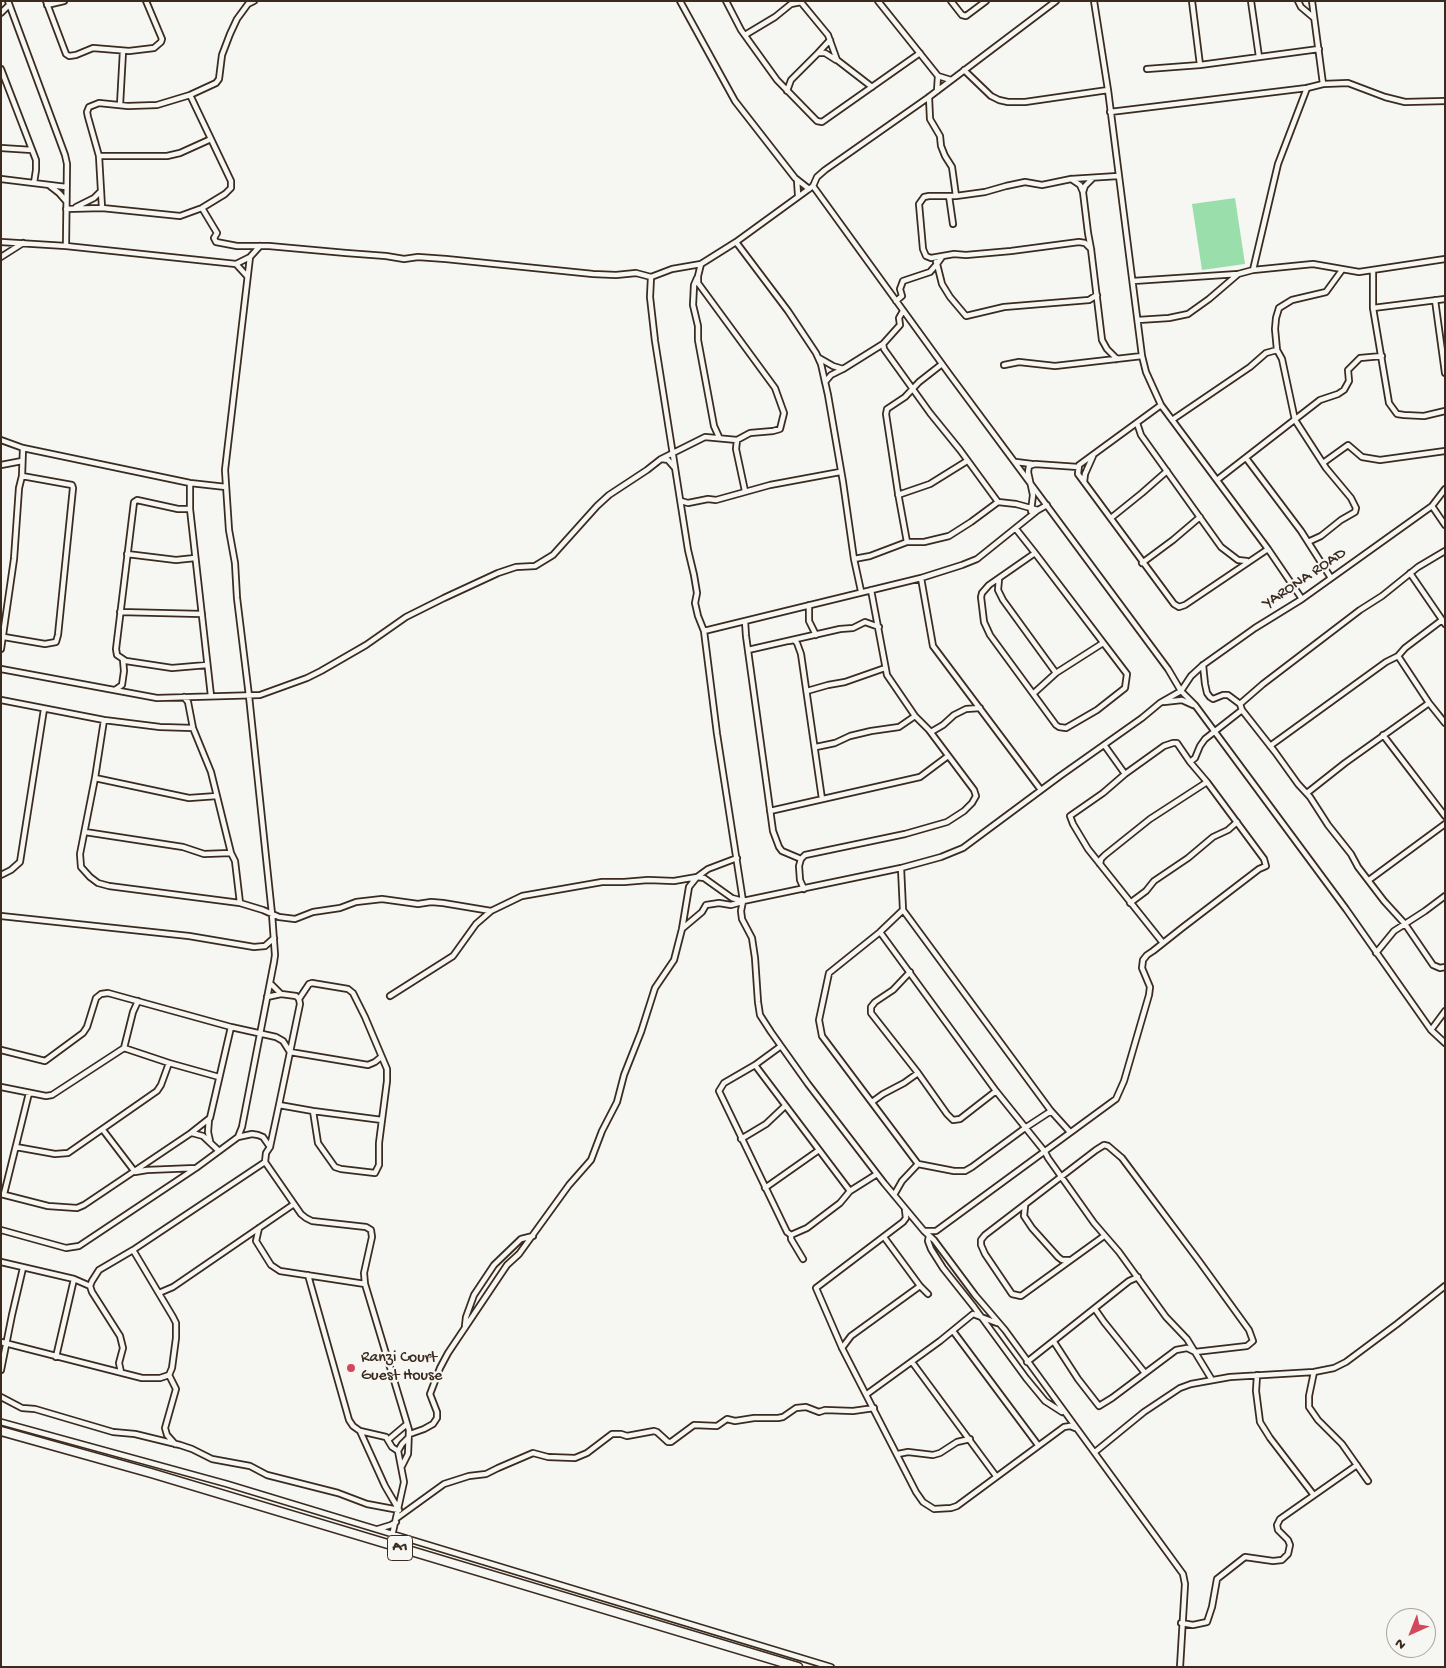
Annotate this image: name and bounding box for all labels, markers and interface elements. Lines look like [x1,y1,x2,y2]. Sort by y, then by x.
street label: YARONA ROAD [1260,544,1350,614]
place label: Ranzi Court Guest House [361,1349,442,1387]
marker: Ranzi Court Guest House [345,1362,357,1374]
road number: A1 [388,1536,412,1560]
north arrow [1386,1608,1436,1658]
text: N [1392,1634,1410,1653]

